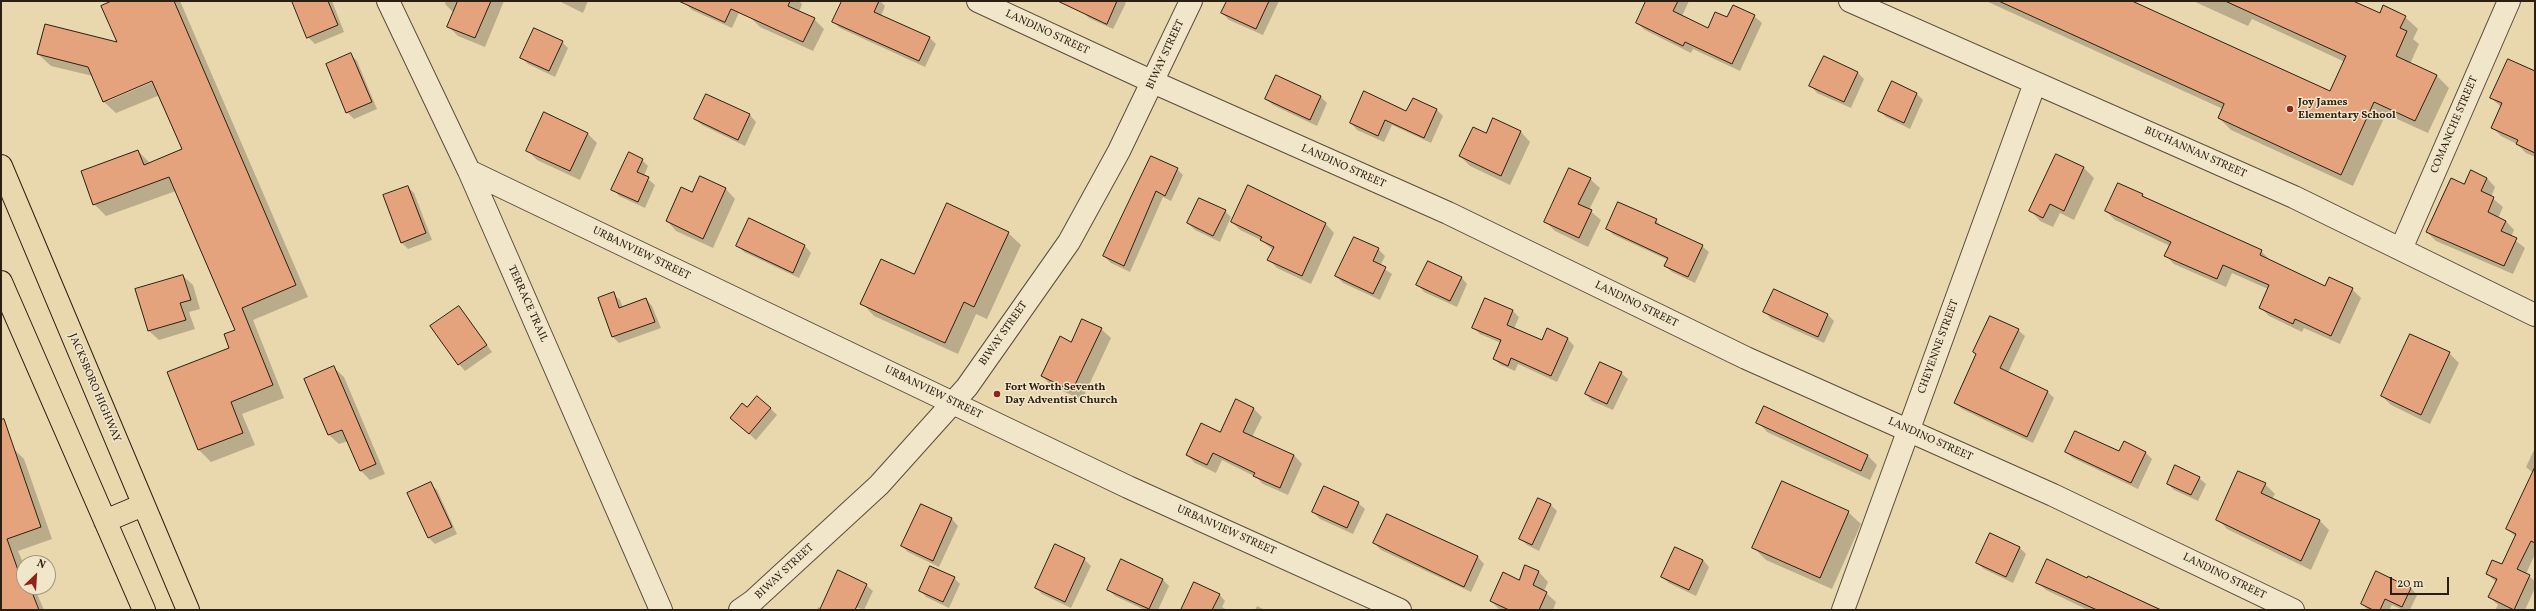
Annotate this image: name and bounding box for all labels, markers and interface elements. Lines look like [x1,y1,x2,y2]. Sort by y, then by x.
street label: LANDINO STREET [1003,8,1091,58]
street label: BIWAY STREET [1144,18,1188,92]
street label: COMANCHE STREET [2429,74,2481,176]
place label: Joy James Elementary School [2298,96,2396,122]
marker: Joy James Elementary School [2285,104,2295,114]
street label: BUCHANNAN STREET [2142,125,2248,181]
street label: LANDINO STREET [1299,142,1387,192]
street label: URBANVIEW STREET [590,225,692,283]
street label: TERRACE TRAIL [504,263,550,345]
street label: LANDINO STREET [1592,279,1680,331]
street label: CHEYENNE STREET [1916,298,1962,396]
street label: BIWAY STREET [977,299,1031,369]
street label: JACKSBORO HIGHWAY [65,332,123,444]
street label: URBANVIEW STREET [882,364,984,422]
place label: Fort Worth Seventh Day Adventist Church [1005,381,1118,407]
marker: Fort Worth Seventh Day Adventist Church [992,389,1002,399]
street label: LANDINO STREET [1886,415,1974,465]
street label: URBANVIEW STREET [1174,503,1278,559]
street label: BIWAY STREET [753,541,817,603]
street label: LANDINO STREET [2180,551,2268,603]
north arrow [16,555,56,595]
text: N [34,556,48,573]
scale bar [2392,569,2451,595]
text: 20 m [2397,576,2424,592]

